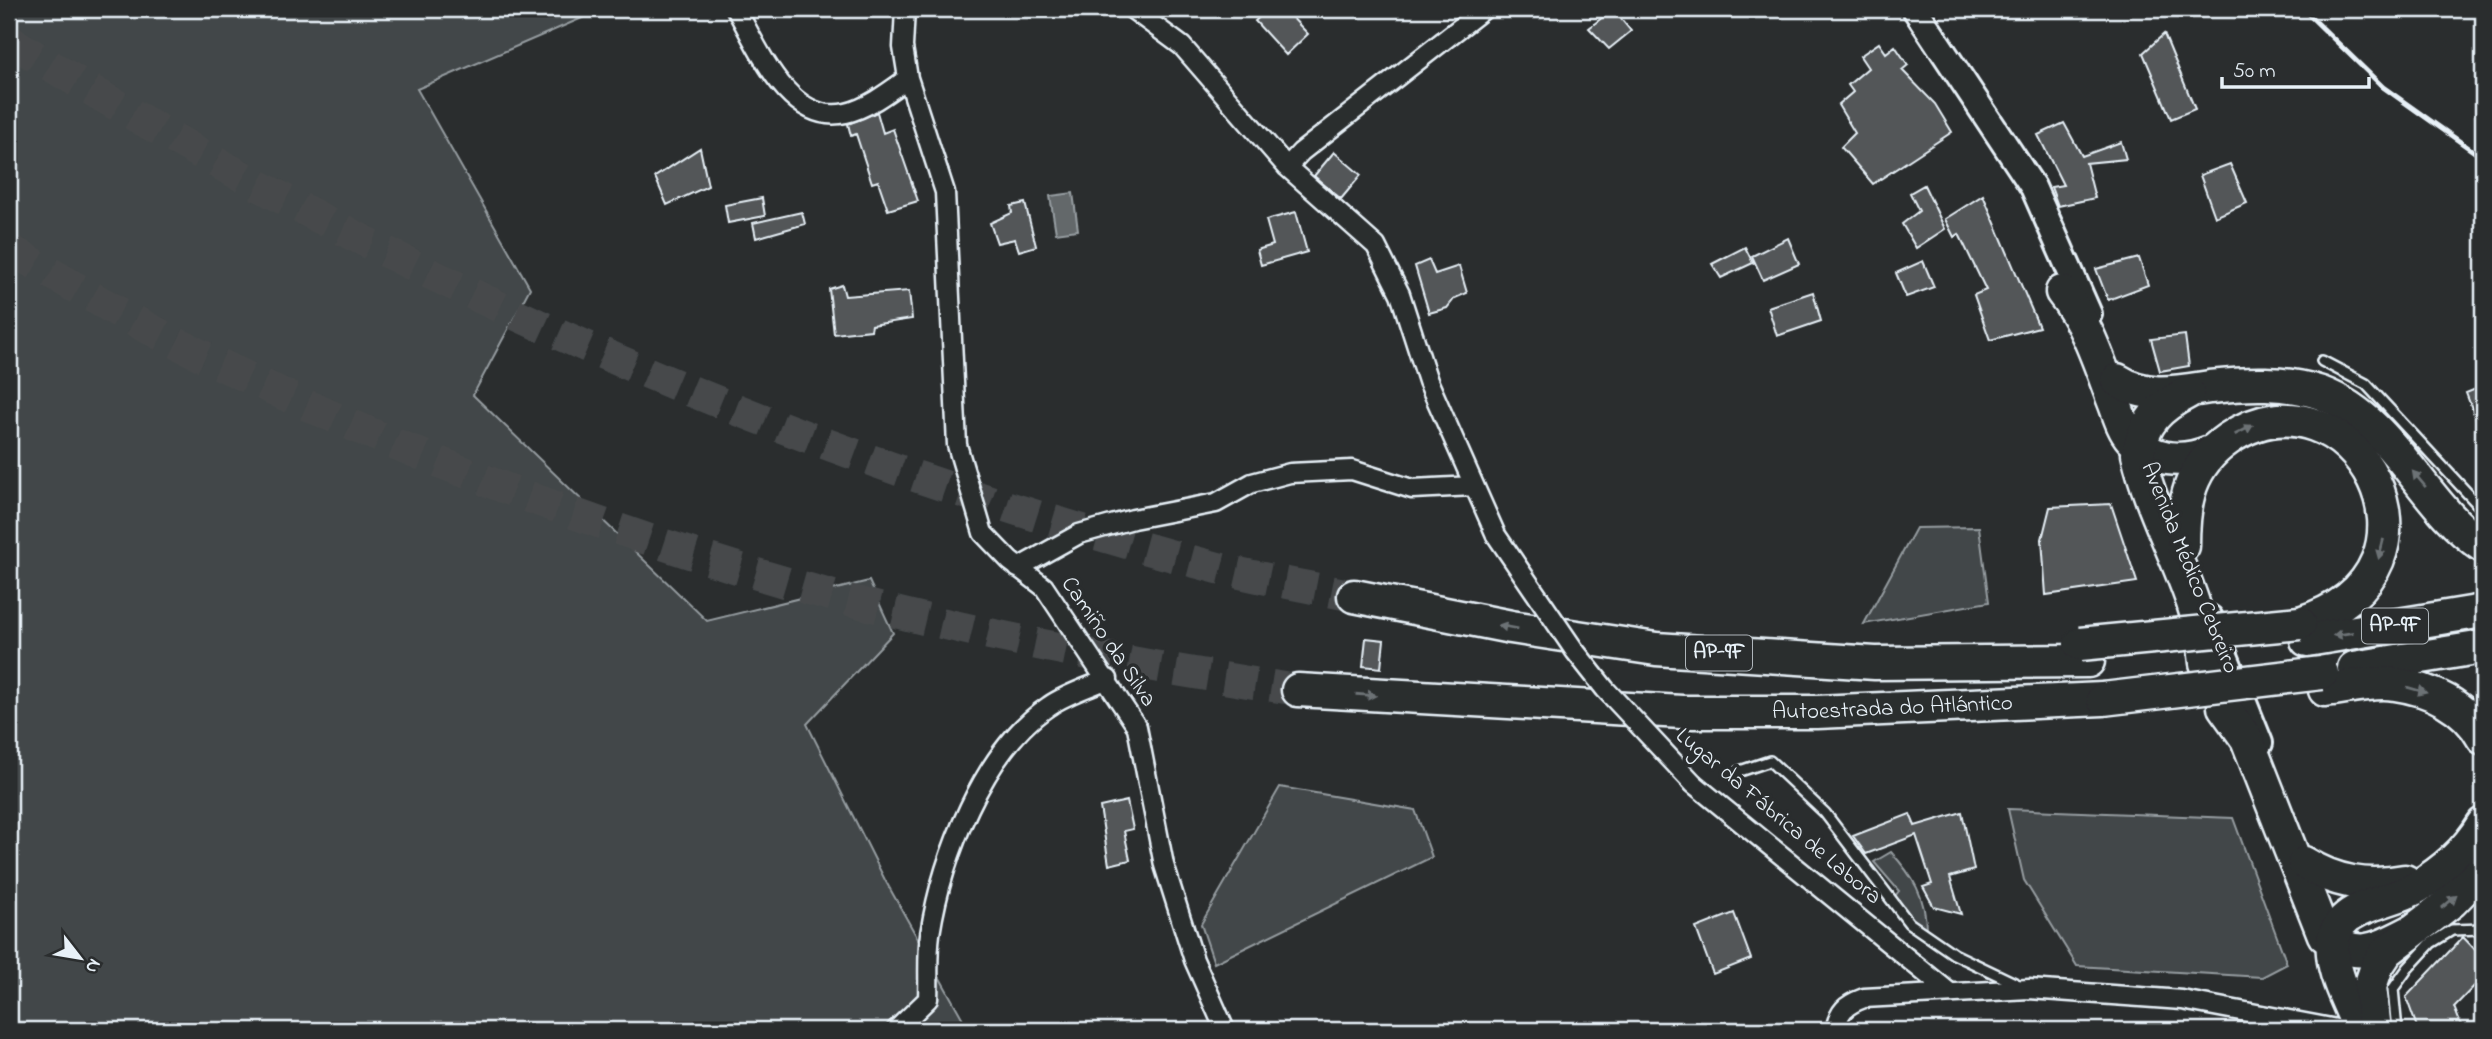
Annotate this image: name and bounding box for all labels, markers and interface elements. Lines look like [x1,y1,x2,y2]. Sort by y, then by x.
scale bar [2222,46,2370,90]
text: 50 m [2233,57,2276,87]
one-way arrow [2235,424,2254,436]
street label: Avenida Médico Cebreiro [2131,457,2247,679]
one-way arrow [2412,470,2427,487]
one-way arrow [2375,538,2386,560]
street label: Camiño da Silva [1052,570,1164,714]
road number: AP-9F [2362,608,2428,644]
one-way arrow [1497,621,1519,632]
one-way arrow [2332,629,2354,640]
road number: AP-9F [1686,636,1752,670]
one-way arrow [2407,685,2428,695]
street label: Autoestrada do Atlántico [1772,687,2013,729]
one-way arrow [1355,690,1377,701]
street label: Lugar da Fábrica de Labora [1667,721,1888,914]
one-way arrow [2440,894,2458,910]
north arrow [46,923,116,993]
text: N [77,953,107,978]

